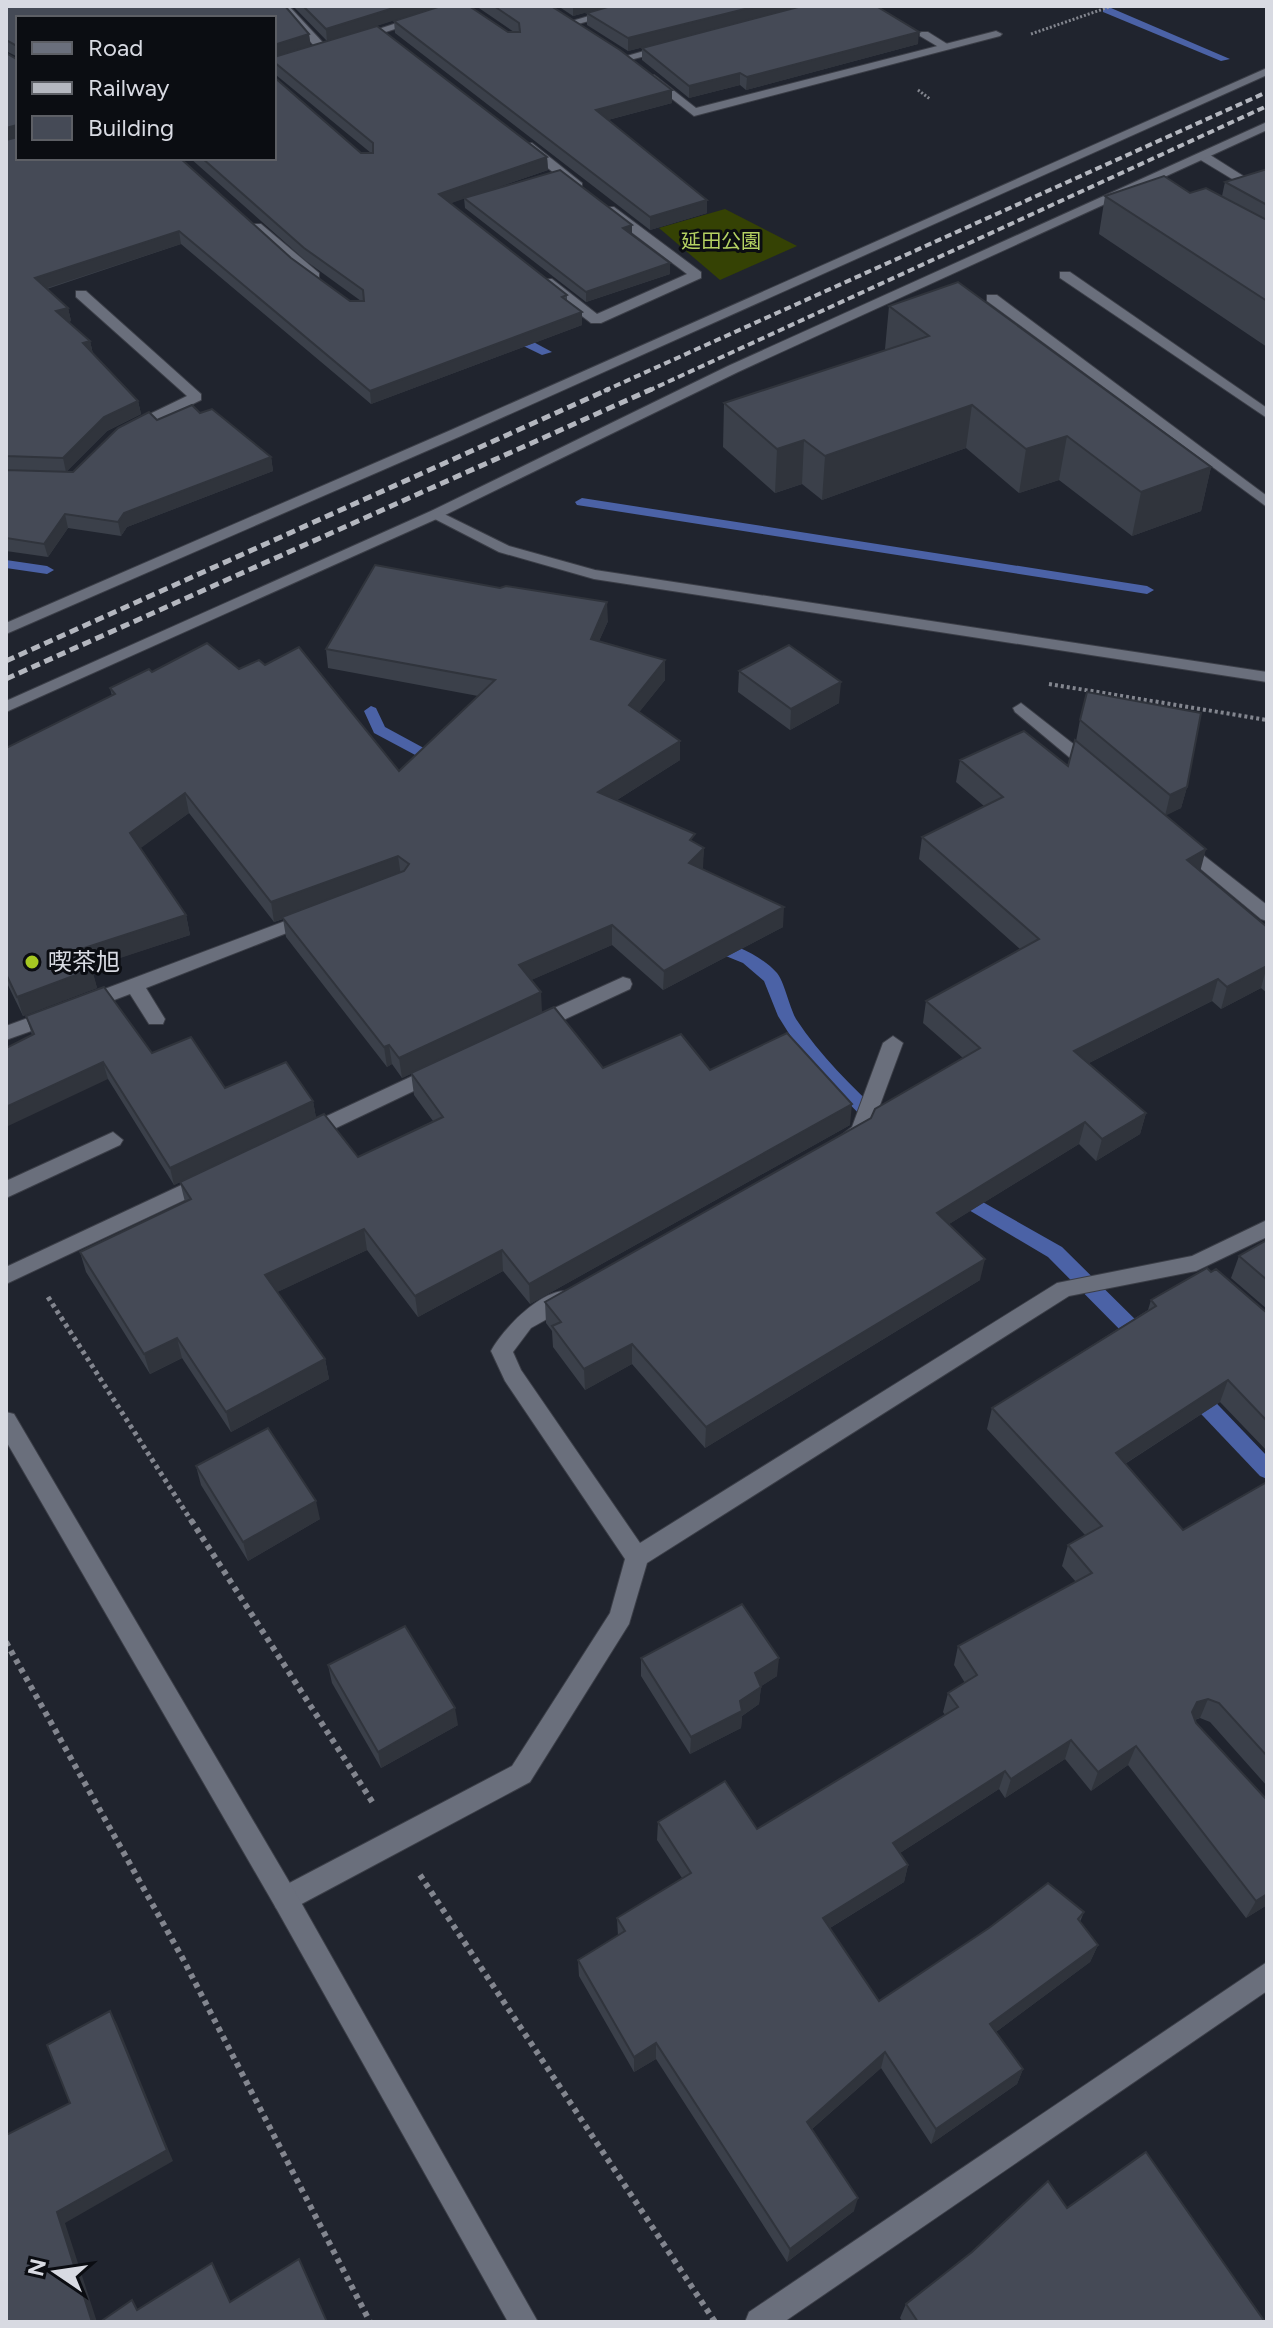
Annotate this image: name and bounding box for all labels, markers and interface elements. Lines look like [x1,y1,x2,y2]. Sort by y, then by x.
legend [16,16,276,160]
text: Road [88,33,143,62]
text: Railway [88,73,170,102]
text: Building [88,113,174,142]
park label: 延田公園 [681,229,761,253]
place label: 喫茶旭 [48,947,120,976]
marker: 喫茶旭 [23,953,41,971]
north arrow [16,2232,96,2312]
text: N [22,2256,52,2279]

